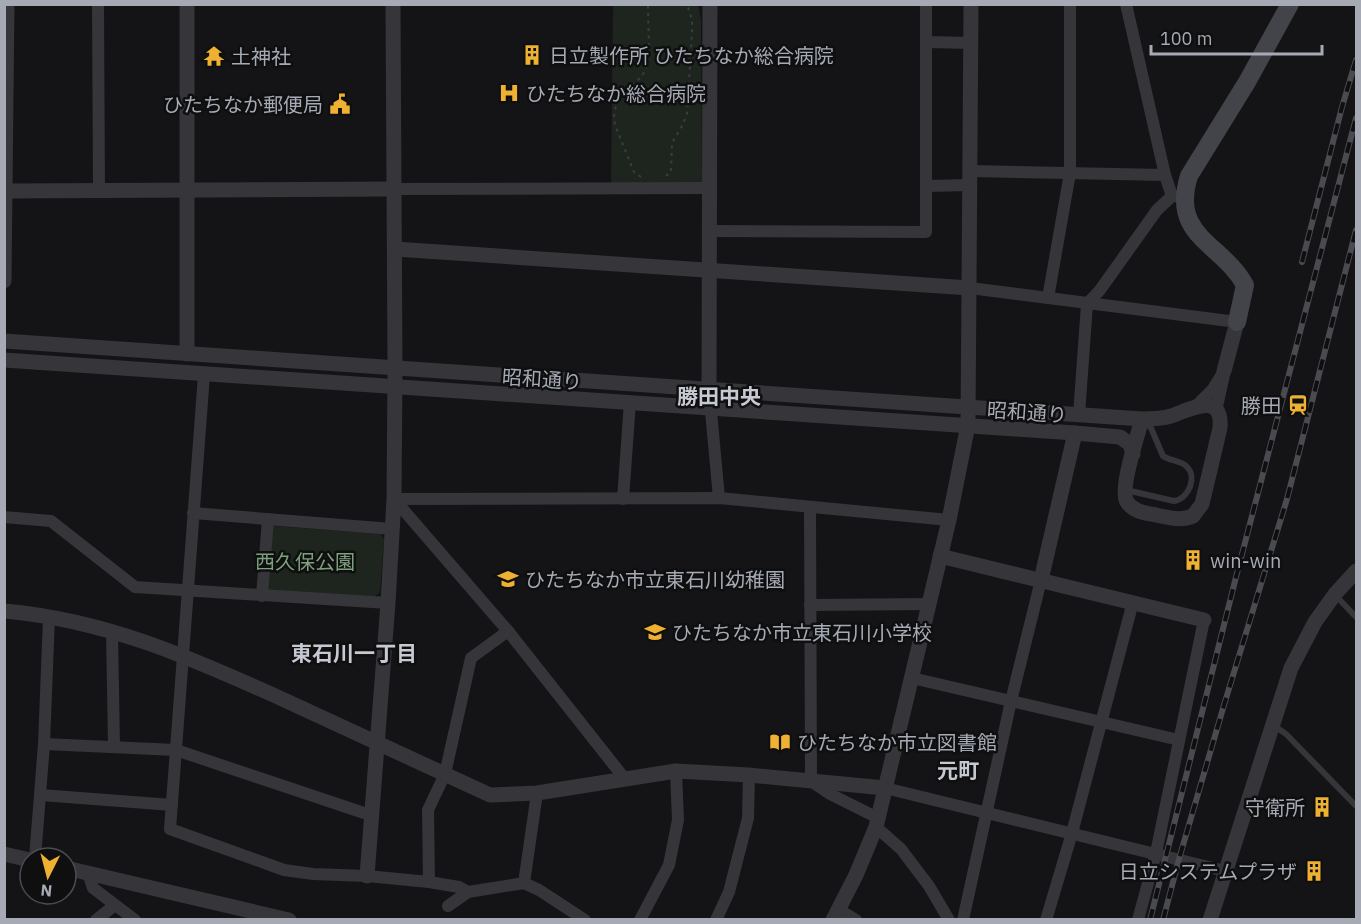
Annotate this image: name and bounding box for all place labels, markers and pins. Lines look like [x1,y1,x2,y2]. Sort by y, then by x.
place label: 日立製作所 ひたちなか総合病院 [549,42,834,69]
place label: 土神社 [231,43,291,70]
building icon: 日立製作所 ひたちなか総合病院 [520,43,544,67]
temple icon: 土神社 [202,44,226,68]
place label: ひたちなか総合病院 [526,80,706,107]
hospital icon: ひたちなか総合病院 [497,81,521,105]
place label: ひたちなか郵便局 [163,91,323,118]
public building icon: ひたちなか郵便局 [328,92,352,116]
place label: 勝田 [1241,392,1281,419]
station icon: 勝田 [1286,393,1310,417]
place label: win-win [1210,547,1281,574]
building icon: win-win [1181,548,1205,572]
place label: ひたちなか市立東石川幼稚園 [525,566,785,593]
school or university icon: ひたちなか市立東石川幼稚園 [496,567,520,591]
place label: ひたちなか市立東石川小学校 [672,619,932,646]
school or university icon: ひたちなか市立東石川小学校 [643,620,667,644]
place label: ひたちなか市立図書館 [797,729,997,756]
library icon: ひたちなか市立図書館 [768,730,792,754]
place label: 守衛所 [1245,794,1305,821]
building icon: 守衛所 [1310,795,1334,819]
place label: 日立システムプラザ [1119,858,1297,885]
building icon: 日立システムプラザ [1302,859,1326,883]

